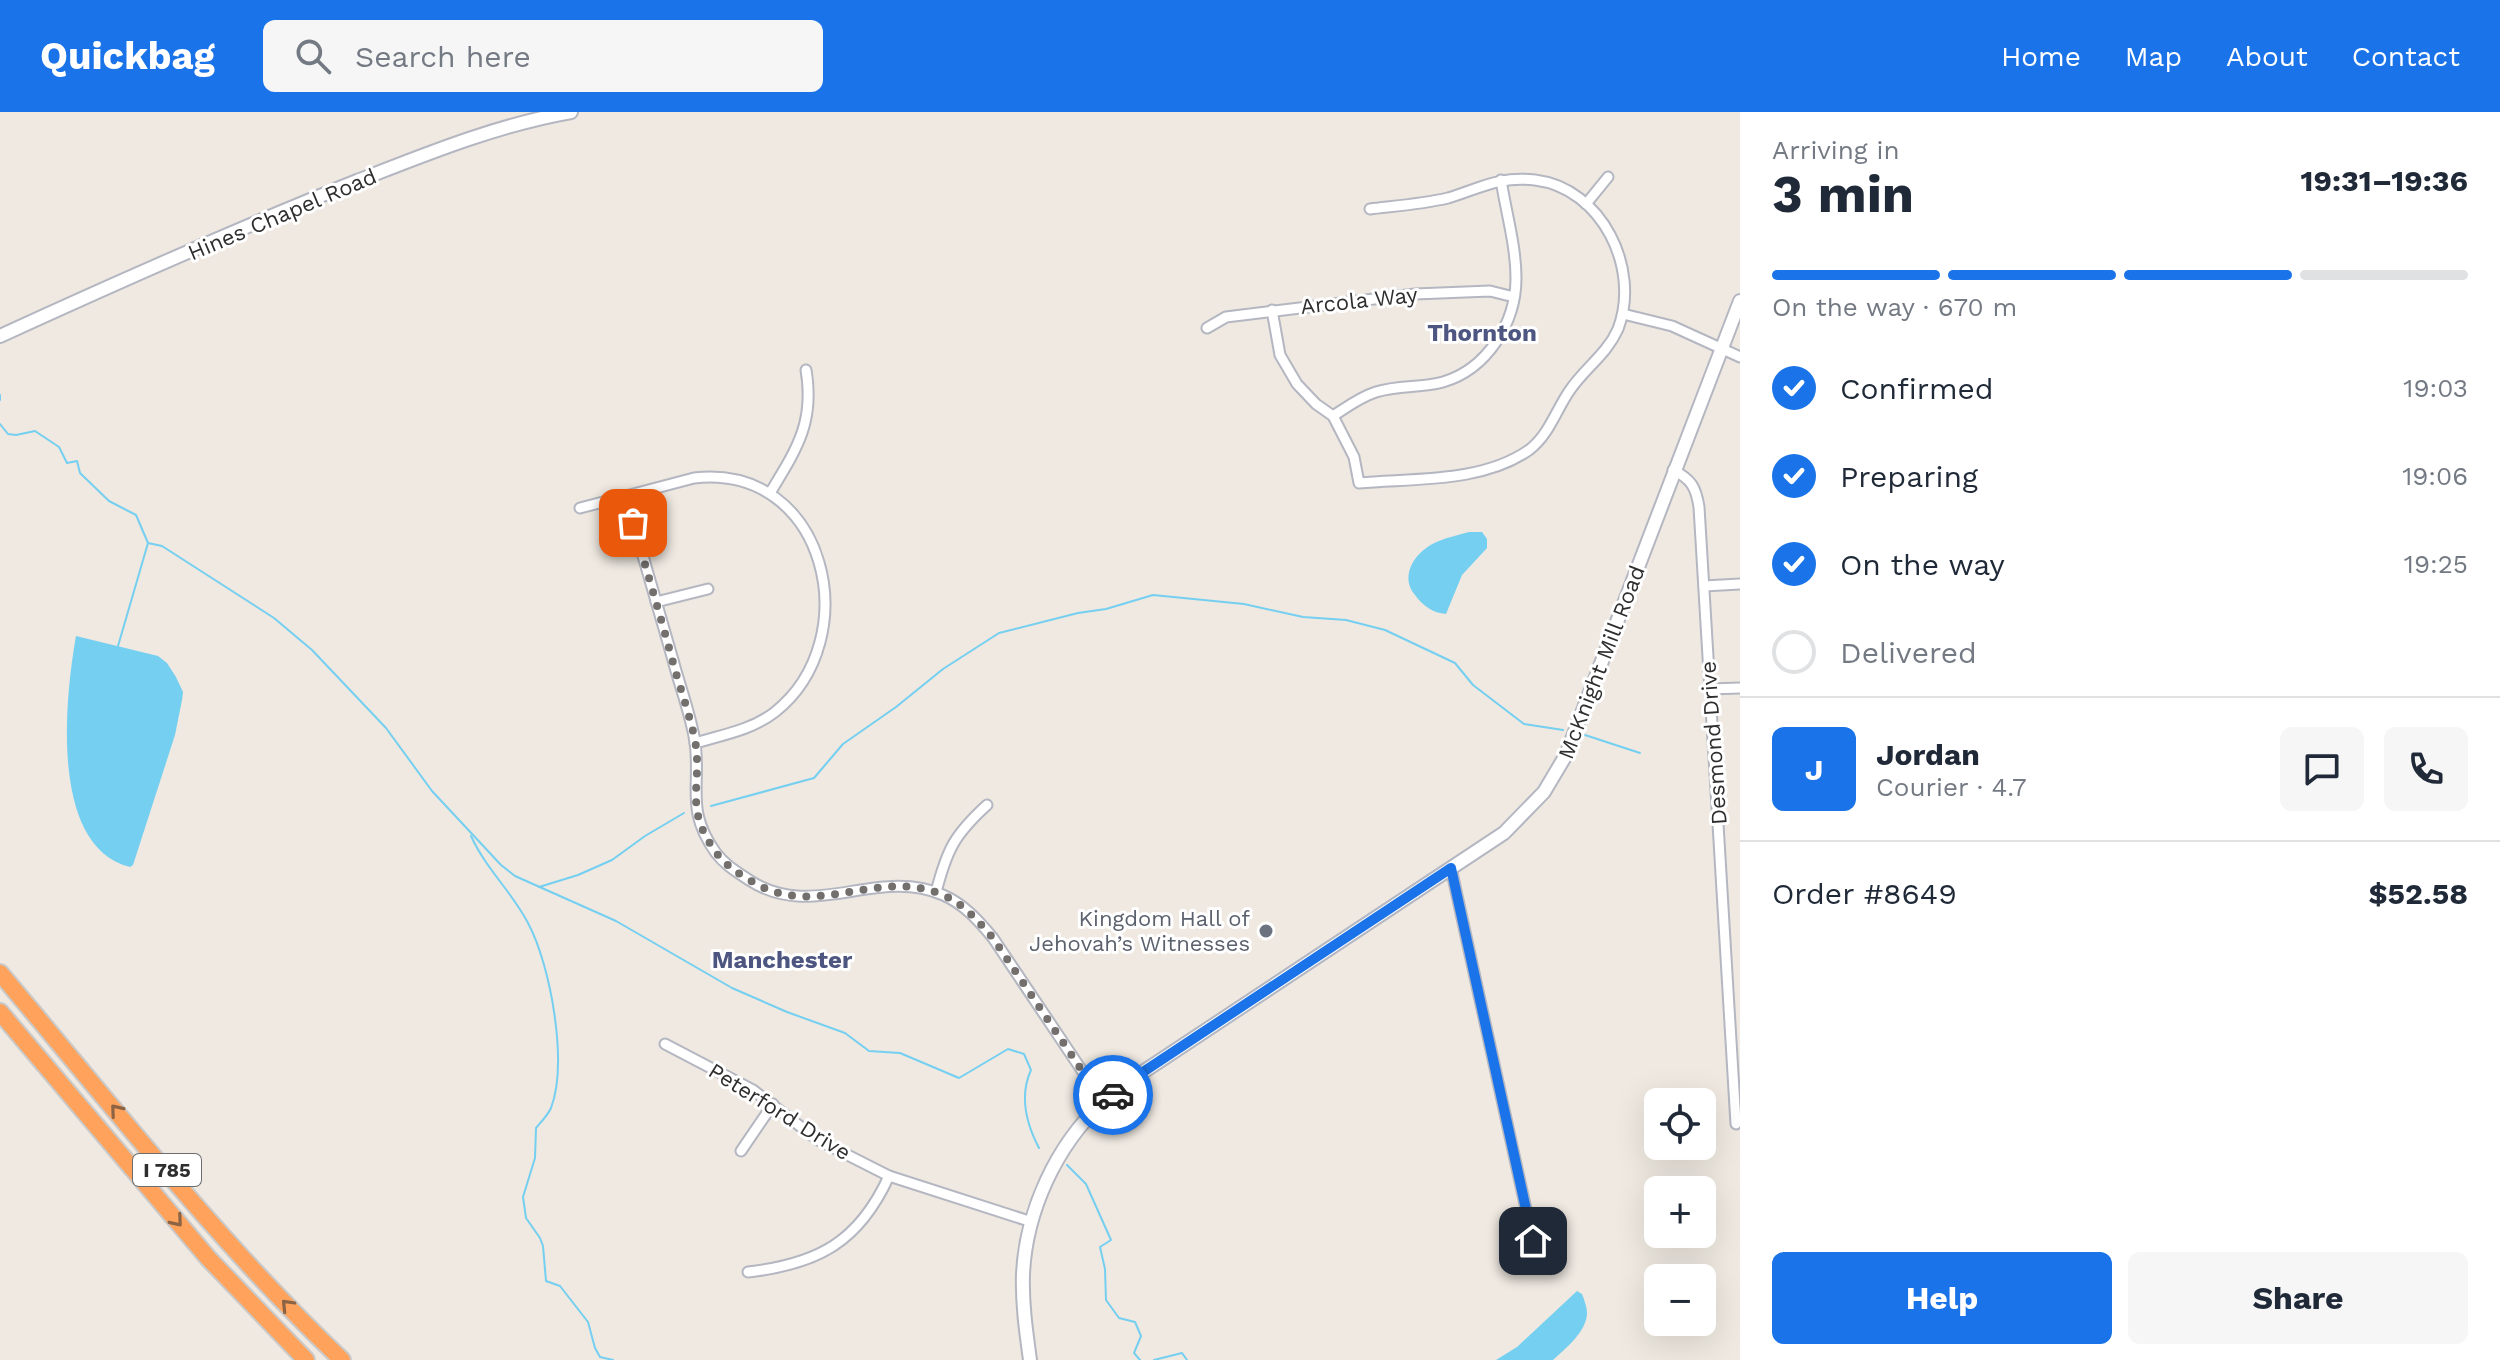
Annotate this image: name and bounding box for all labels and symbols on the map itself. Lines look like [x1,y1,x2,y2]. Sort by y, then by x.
street label: Hines Chapel Road [184,163,380,265]
street label: Arcola Way [1299,282,1420,319]
district label: Thornton [1427,319,1537,347]
pin [599,489,667,557]
street label: McKnight Mill Road [1553,562,1650,762]
street label: Desmond Drive [1695,660,1732,826]
place label: Kingdom Hall of Jehovah’s Witnesses [1029,906,1250,956]
marker: Kingdom Hall of Jehovah’s Witnesses [1257,922,1275,940]
district label: Manchester [712,946,853,974]
courier [1073,1055,1153,1135]
street label: Peterford Drive [704,1058,855,1165]
one-way arrow [111,1104,125,1119]
road number: I 785 [133,1154,201,1186]
pin [1499,1207,1567,1275]
one-way arrow [167,1212,182,1227]
one-way arrow [281,1300,296,1314]

